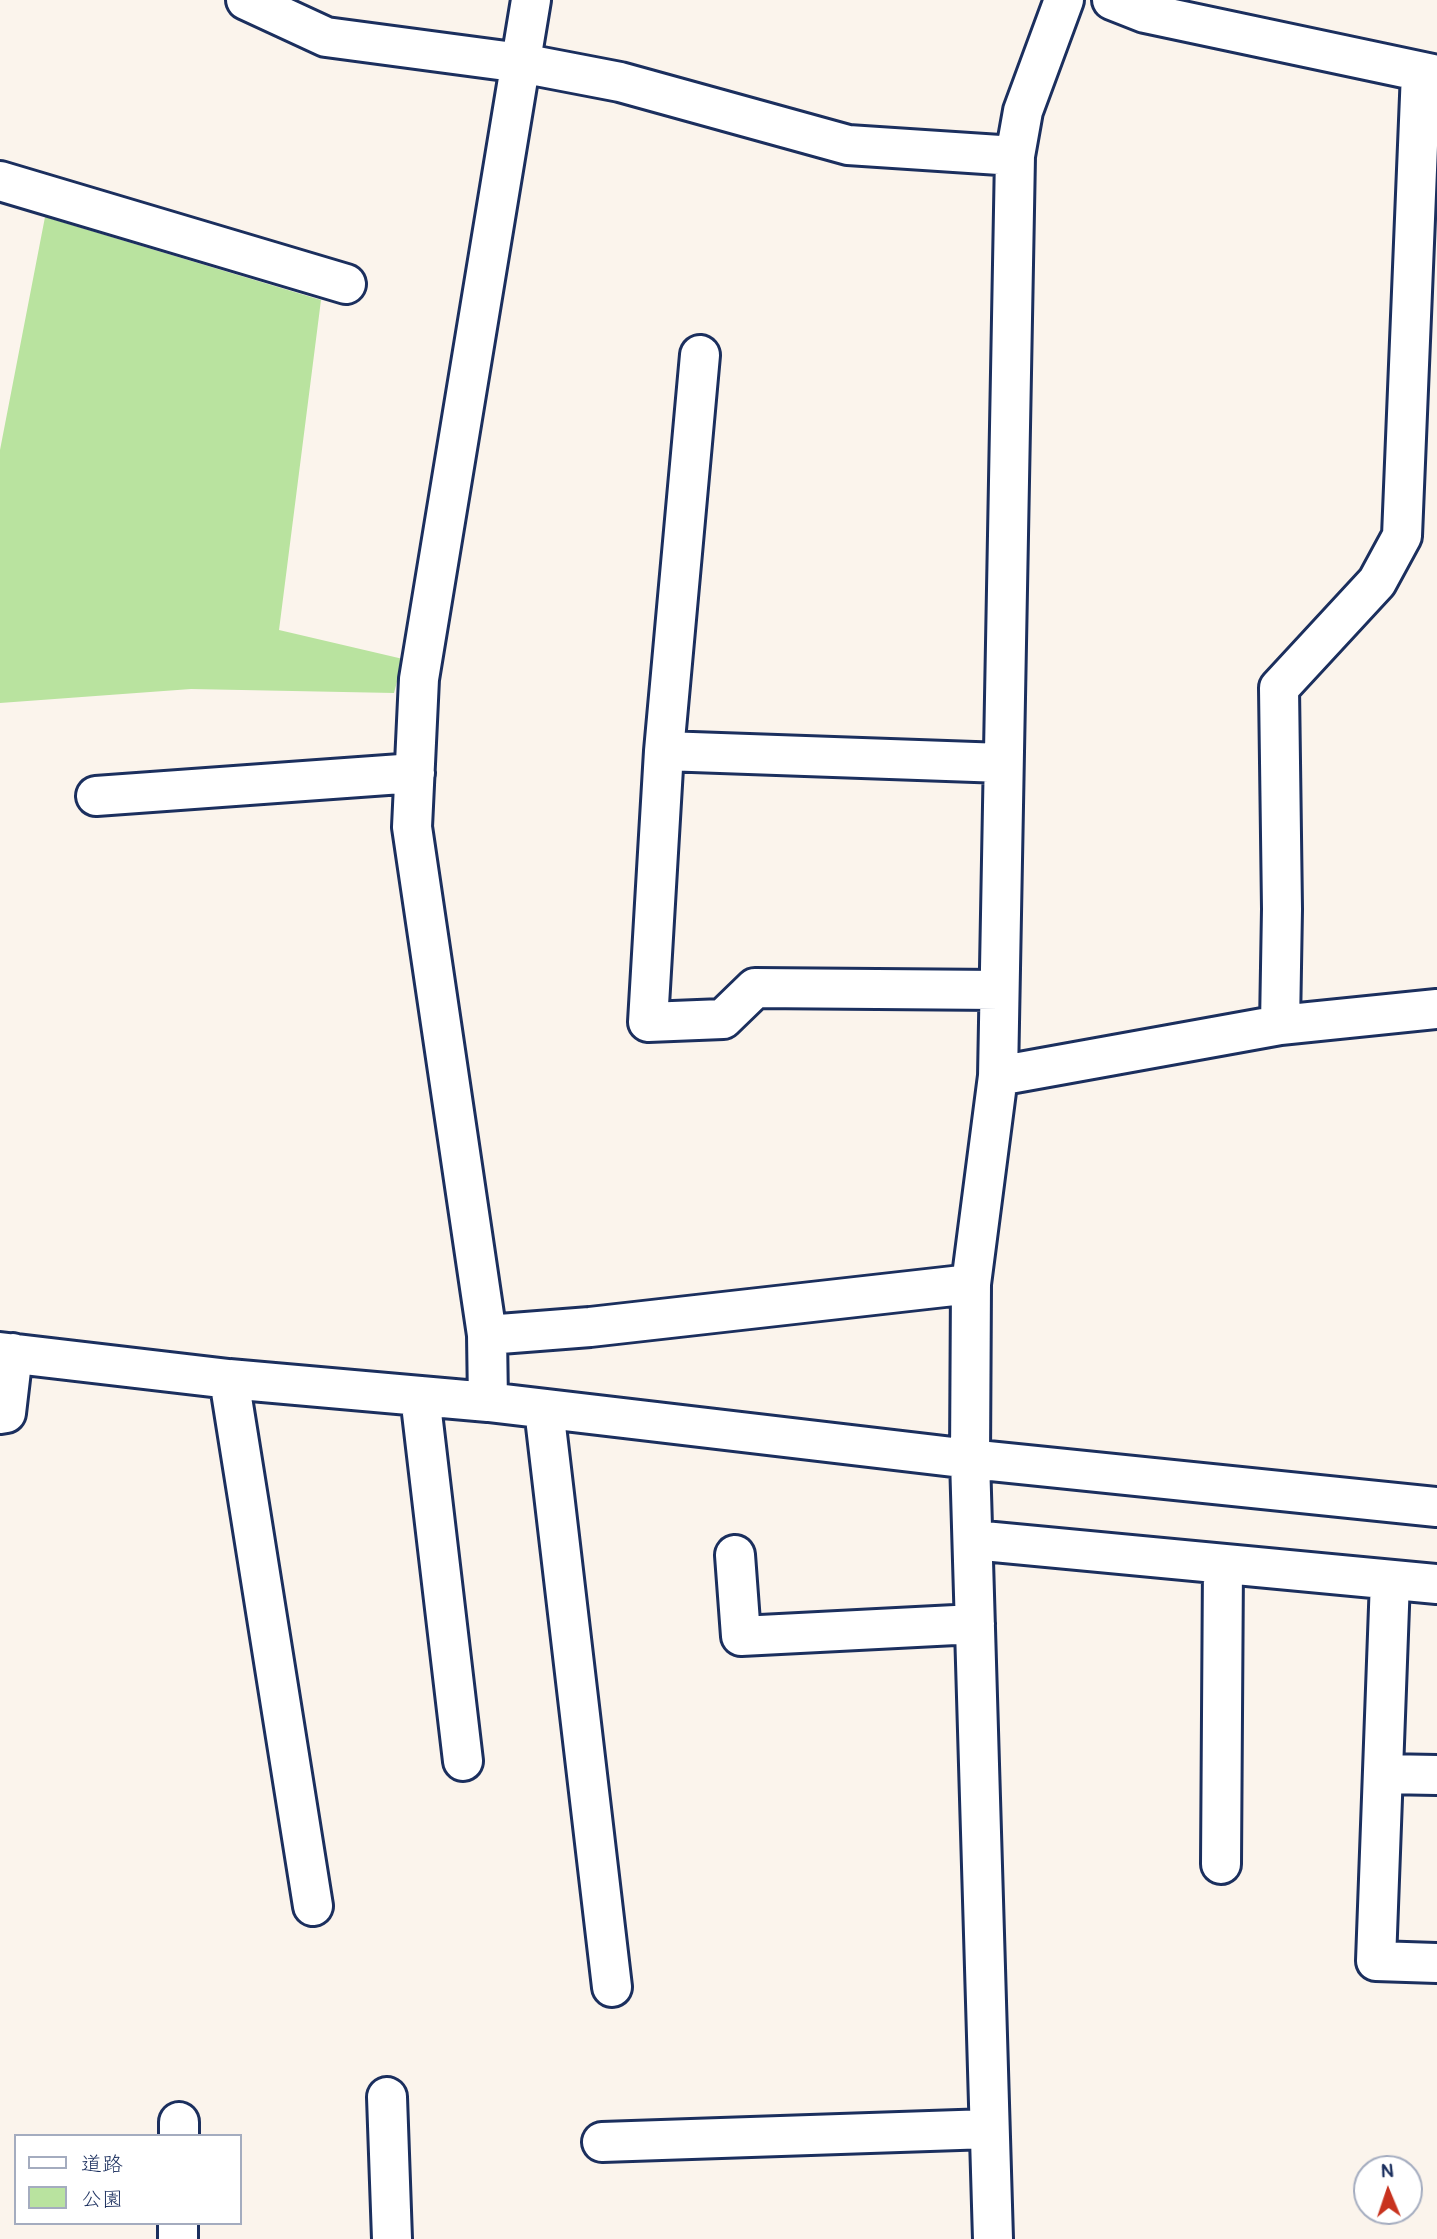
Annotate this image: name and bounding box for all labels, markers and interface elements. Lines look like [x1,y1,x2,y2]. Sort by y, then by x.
legend [14,2134,242,2225]
text: 道路 [81,2151,123,2178]
north arrow [1353,2155,1423,2225]
text: N [1380,2159,1394,2183]
text: 公園 [81,2186,123,2213]

